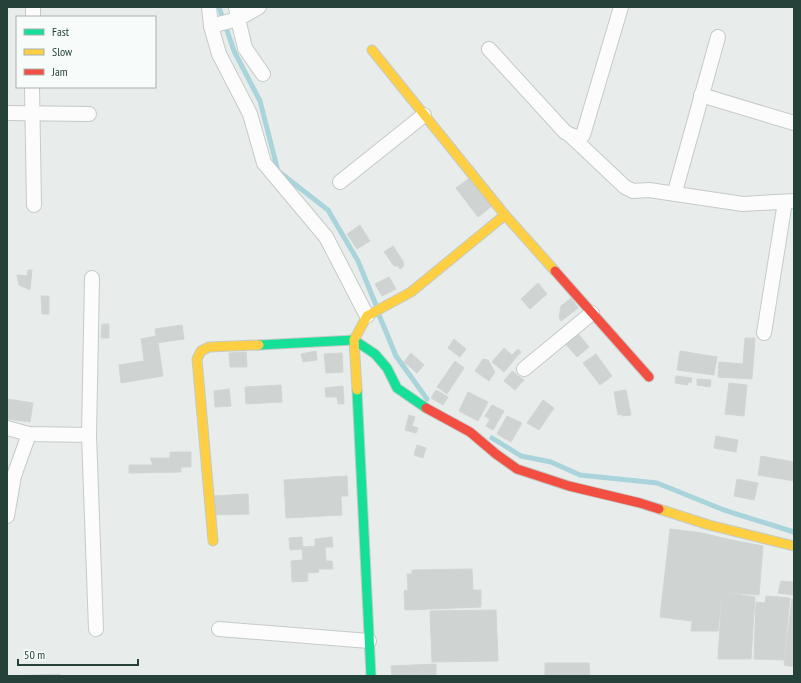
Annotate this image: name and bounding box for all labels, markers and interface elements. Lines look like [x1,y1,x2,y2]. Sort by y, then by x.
legend [16,16,156,88]
text: Fast [52,24,70,39]
text: Slow [52,44,73,59]
text: Jam [51,64,68,79]
scale bar [18,641,138,667]
text: 50 m [24,647,45,662]

